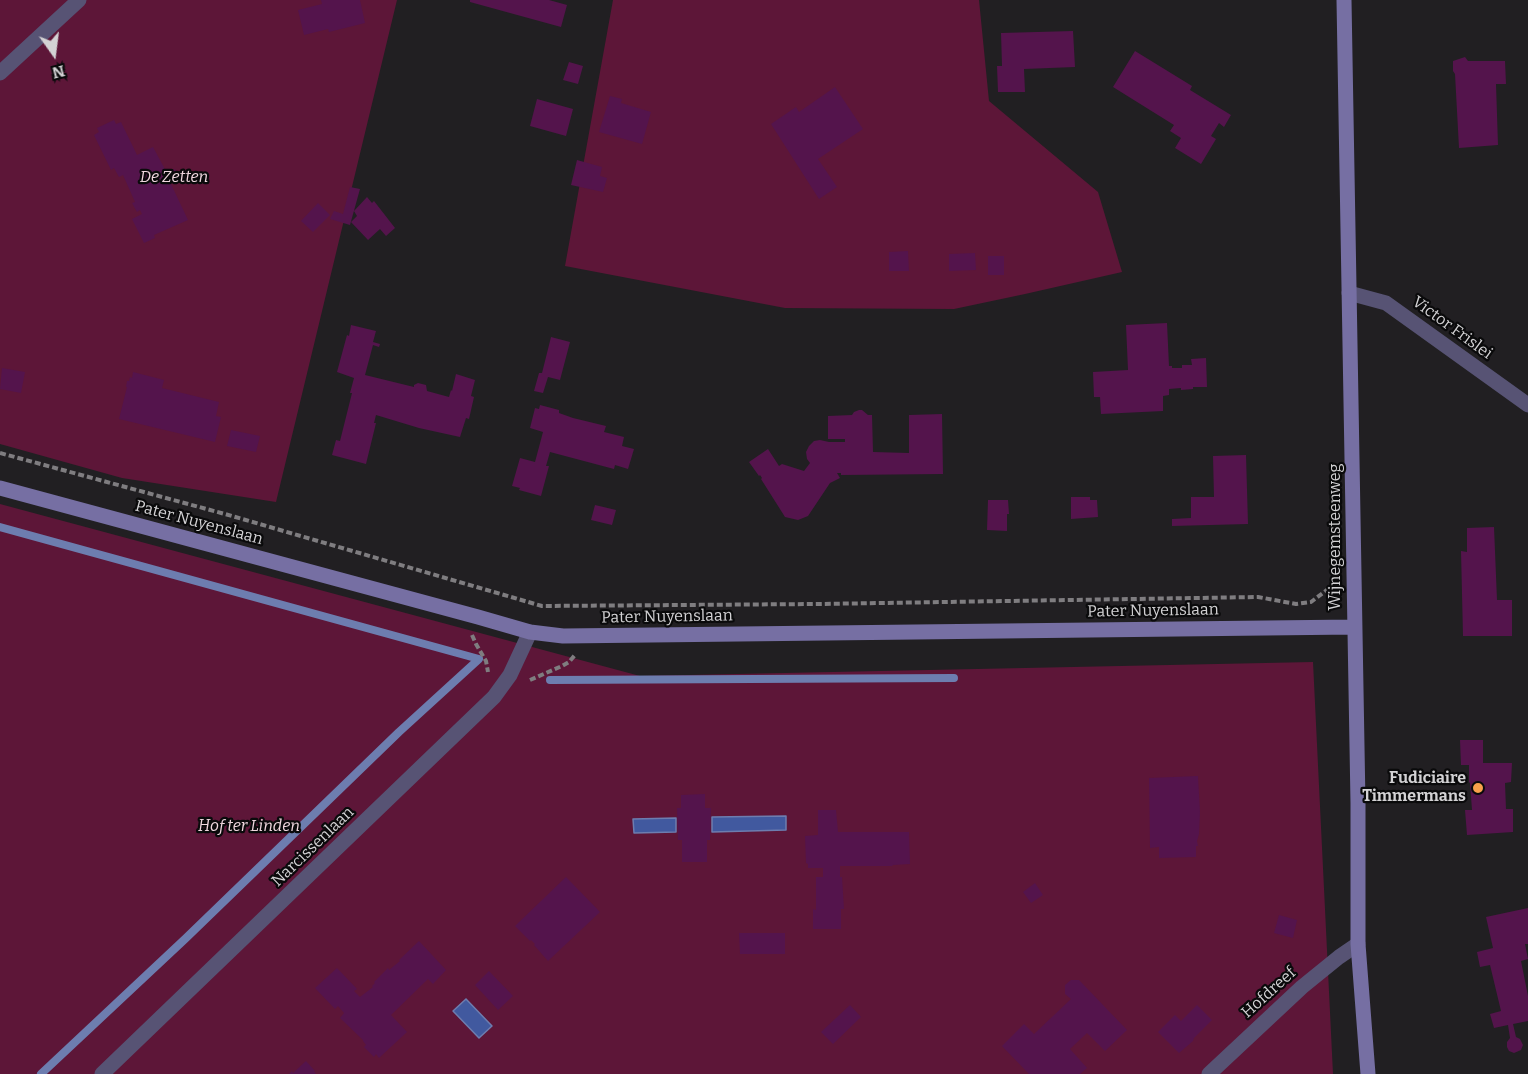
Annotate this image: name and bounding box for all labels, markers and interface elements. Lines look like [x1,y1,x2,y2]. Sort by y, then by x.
north arrow [24,24,84,84]
text: N [50,61,67,83]
park label: De Zetten [140,168,208,188]
street label: Victor Frislei [1408,293,1496,363]
street label: Wijnegemsteenweg [1326,463,1346,611]
street label: Pater Nuyenslaan [133,497,265,549]
street label: Pater Nuyenslaan [1087,600,1219,622]
street label: Pater Nuyenslaan [601,606,733,628]
place label: Fudiciaire Timmermans [1362,769,1466,807]
marker: Fudiciaire Timmermans [1471,781,1485,795]
street label: Narcissenlaan [268,803,358,891]
park label: Hof ter Linden [198,817,300,837]
street label: Hofdreef [1238,964,1300,1022]

